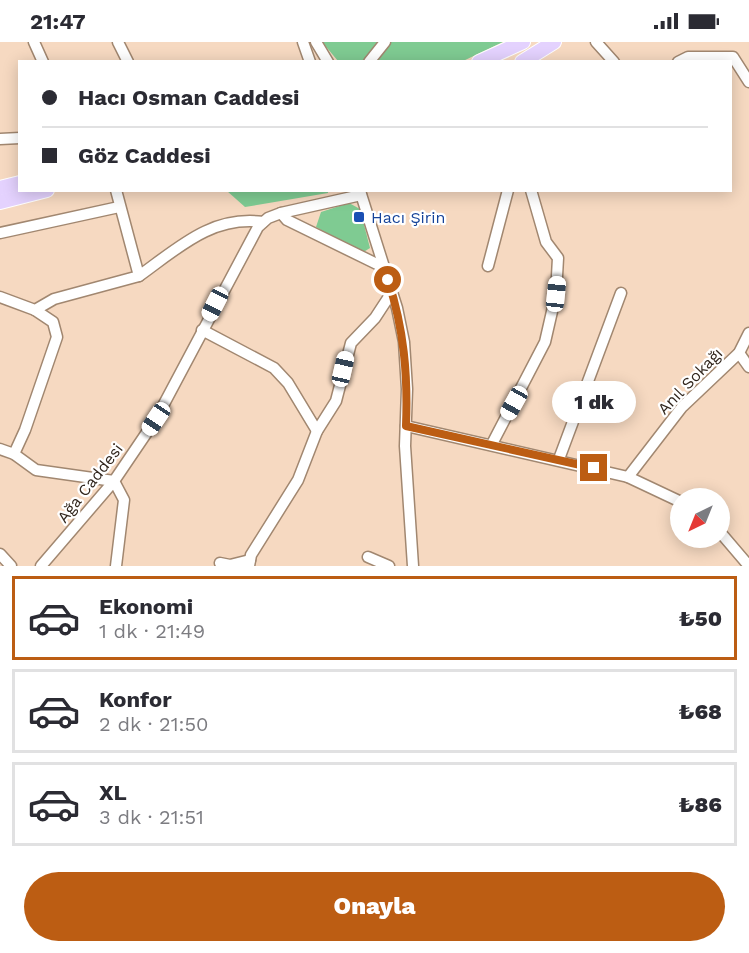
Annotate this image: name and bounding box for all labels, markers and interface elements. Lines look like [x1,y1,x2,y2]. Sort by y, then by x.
text: 21:47 [30,9,86,34]
text: Hacı Osman Caddesi [78,85,300,110]
text: Göz Caddesi [78,143,211,168]
place label: Hacı Şirin [371,208,446,227]
marker: Hacı Şirin [352,210,366,224]
route start [374,266,401,293]
car [545,275,567,313]
car [199,284,231,324]
street label: Anıl Sokağı [654,344,726,418]
car [330,349,356,389]
callout: 1 dk [552,381,636,423]
car [497,383,531,423]
text: 1 dk [574,390,614,414]
car [138,399,174,439]
street label: Ağa Caddesi [53,440,127,526]
route end [580,454,607,481]
north arrow [670,488,730,548]
map controls [670,488,730,548]
icon: car [27,591,81,645]
text: Ekonomi [99,594,193,619]
text: ₺50 [679,606,722,631]
text: 1 dk · 21:49 [99,619,205,643]
icon: car [27,684,81,738]
text: Konfor [99,687,172,712]
text: ₺68 [678,699,722,724]
text: 2 dk · 21:50 [99,712,209,736]
icon: car [27,777,81,831]
text: XL [99,780,127,805]
text: ₺86 [678,792,722,817]
text: 3 dk · 21:51 [99,805,204,829]
button: Onayla [24,872,725,941]

